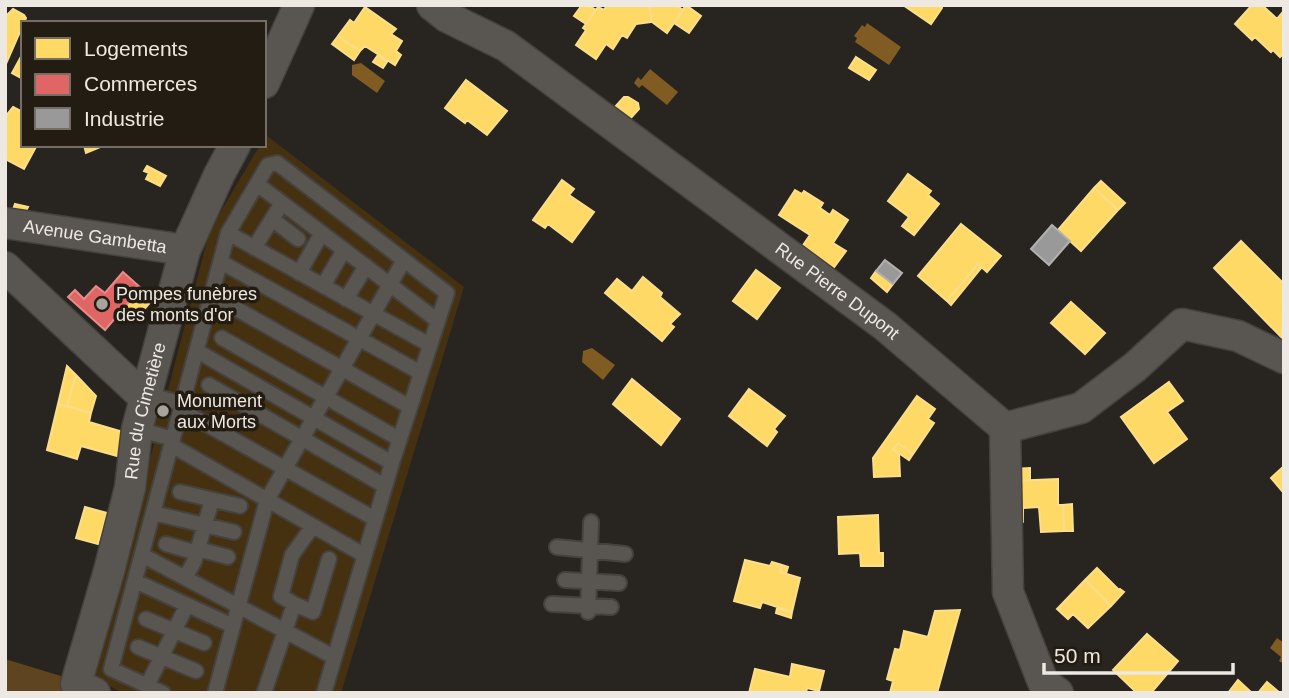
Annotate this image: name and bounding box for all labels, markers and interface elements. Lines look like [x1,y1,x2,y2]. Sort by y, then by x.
legend [21,21,266,147]
text: Logements [84,37,188,60]
text: Commerces [84,72,197,95]
text: Industrie [84,107,165,130]
street label: Avenue Gambetta [22,216,169,257]
street label: Rue Pierre Dupont [771,238,903,344]
place label: Pompes funèbres des monts d'or [116,284,257,325]
marker: Pompes funèbres des monts d'or [94,296,110,312]
street label: Rue du Cimetière [121,340,170,481]
place label: Monument aux Morts [177,391,262,432]
marker: Monument aux Morts [155,403,171,419]
scale bar [1044,632,1233,676]
text: 50 m [1054,644,1101,667]

